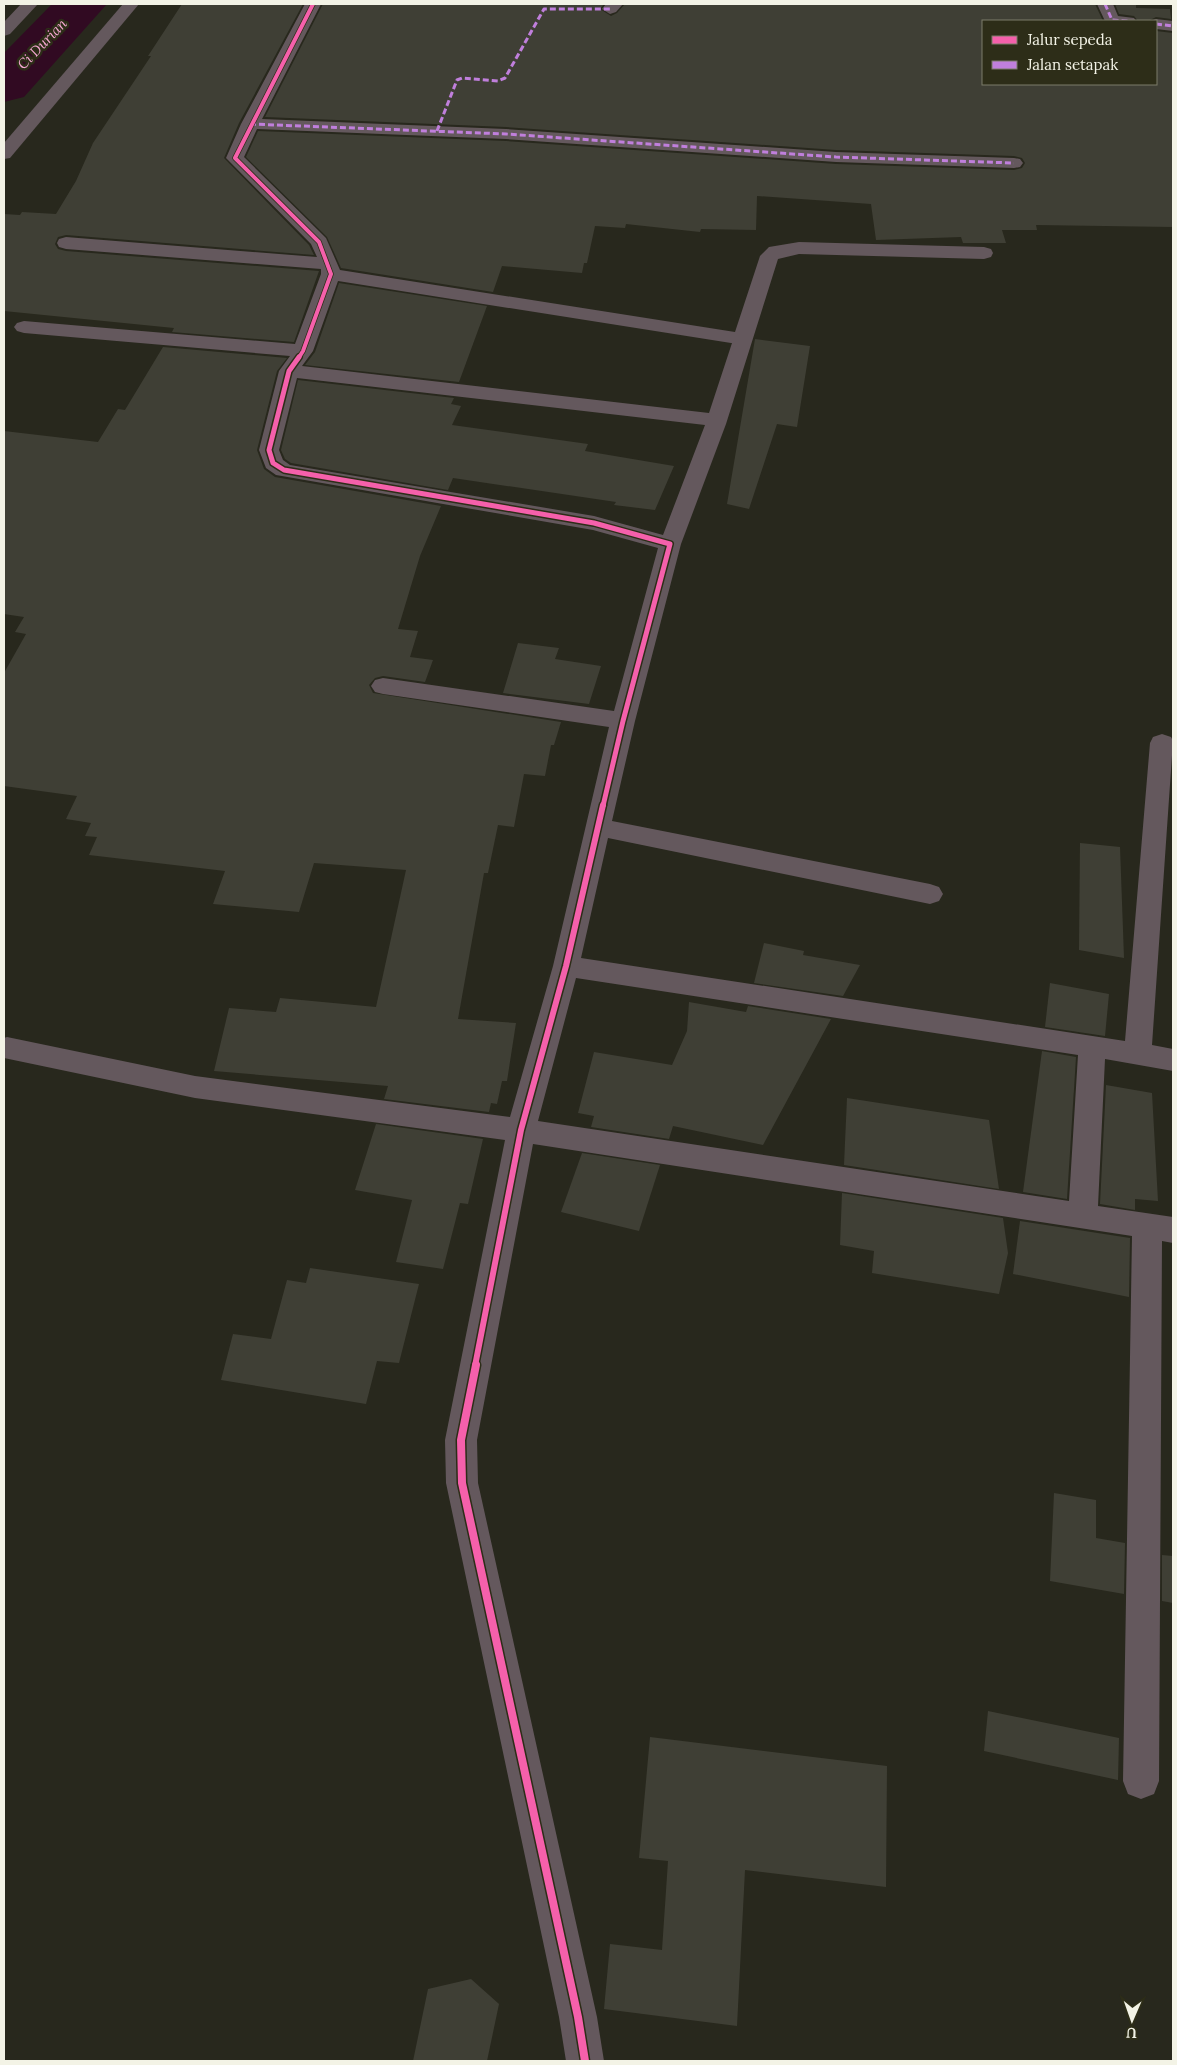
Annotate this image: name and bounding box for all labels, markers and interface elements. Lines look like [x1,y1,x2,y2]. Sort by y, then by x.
water label: Ci Durian [13,15,71,73]
legend [982,20,1157,85]
text: Jalur sepeda [1026,30,1113,49]
text: Jalan setapak [1026,55,1118,74]
north arrow [1107,1995,1157,2045]
text: U [1126,2024,1137,2042]

